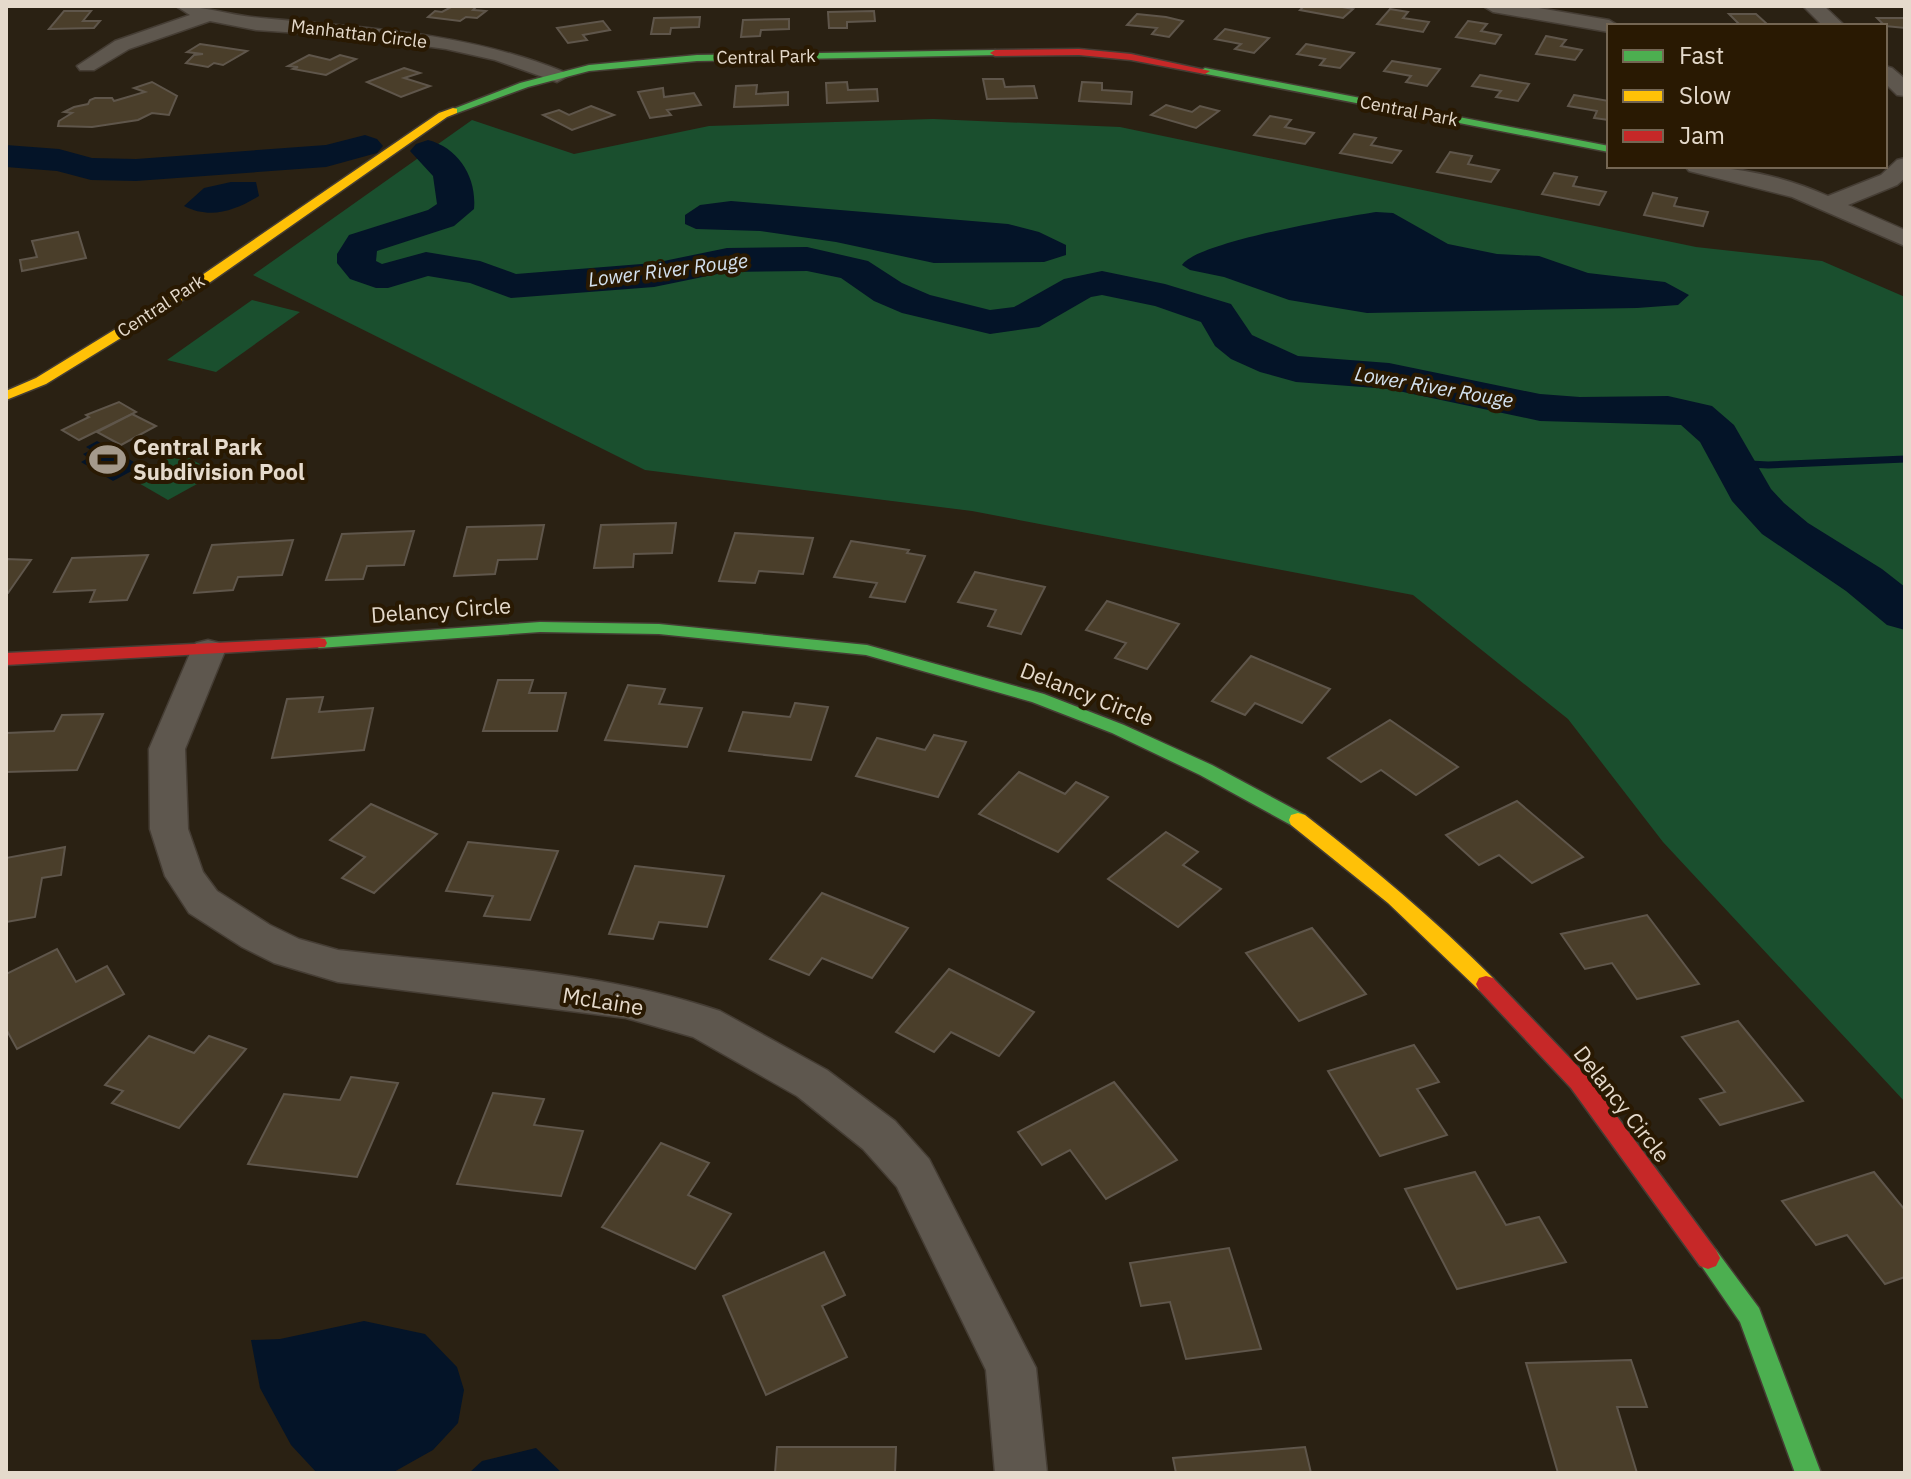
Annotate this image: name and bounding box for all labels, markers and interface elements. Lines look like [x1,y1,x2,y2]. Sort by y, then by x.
street label: Manhattan Circle [290,14,429,53]
legend [1607,24,1887,168]
text: Fast [1679,39,1724,71]
street label: Central Park [716,44,816,69]
text: Slow [1679,79,1731,111]
street label: Central Park [1358,90,1461,131]
text: Jam [1679,119,1725,151]
water label: Lower River Rouge [587,246,749,293]
street label: Central Park [113,269,209,342]
water label: Lower River Rouge [1353,359,1516,414]
place label: Central Park Subdivision Pool [133,432,305,486]
sports icon: Central Park Subdivision Pool [88,441,126,479]
street label: Delancy Circle [370,590,512,629]
street label: Delancy Circle [1016,655,1158,732]
street label: McLaine [560,980,646,1021]
street label: Delancy Circle [1568,1039,1677,1168]

